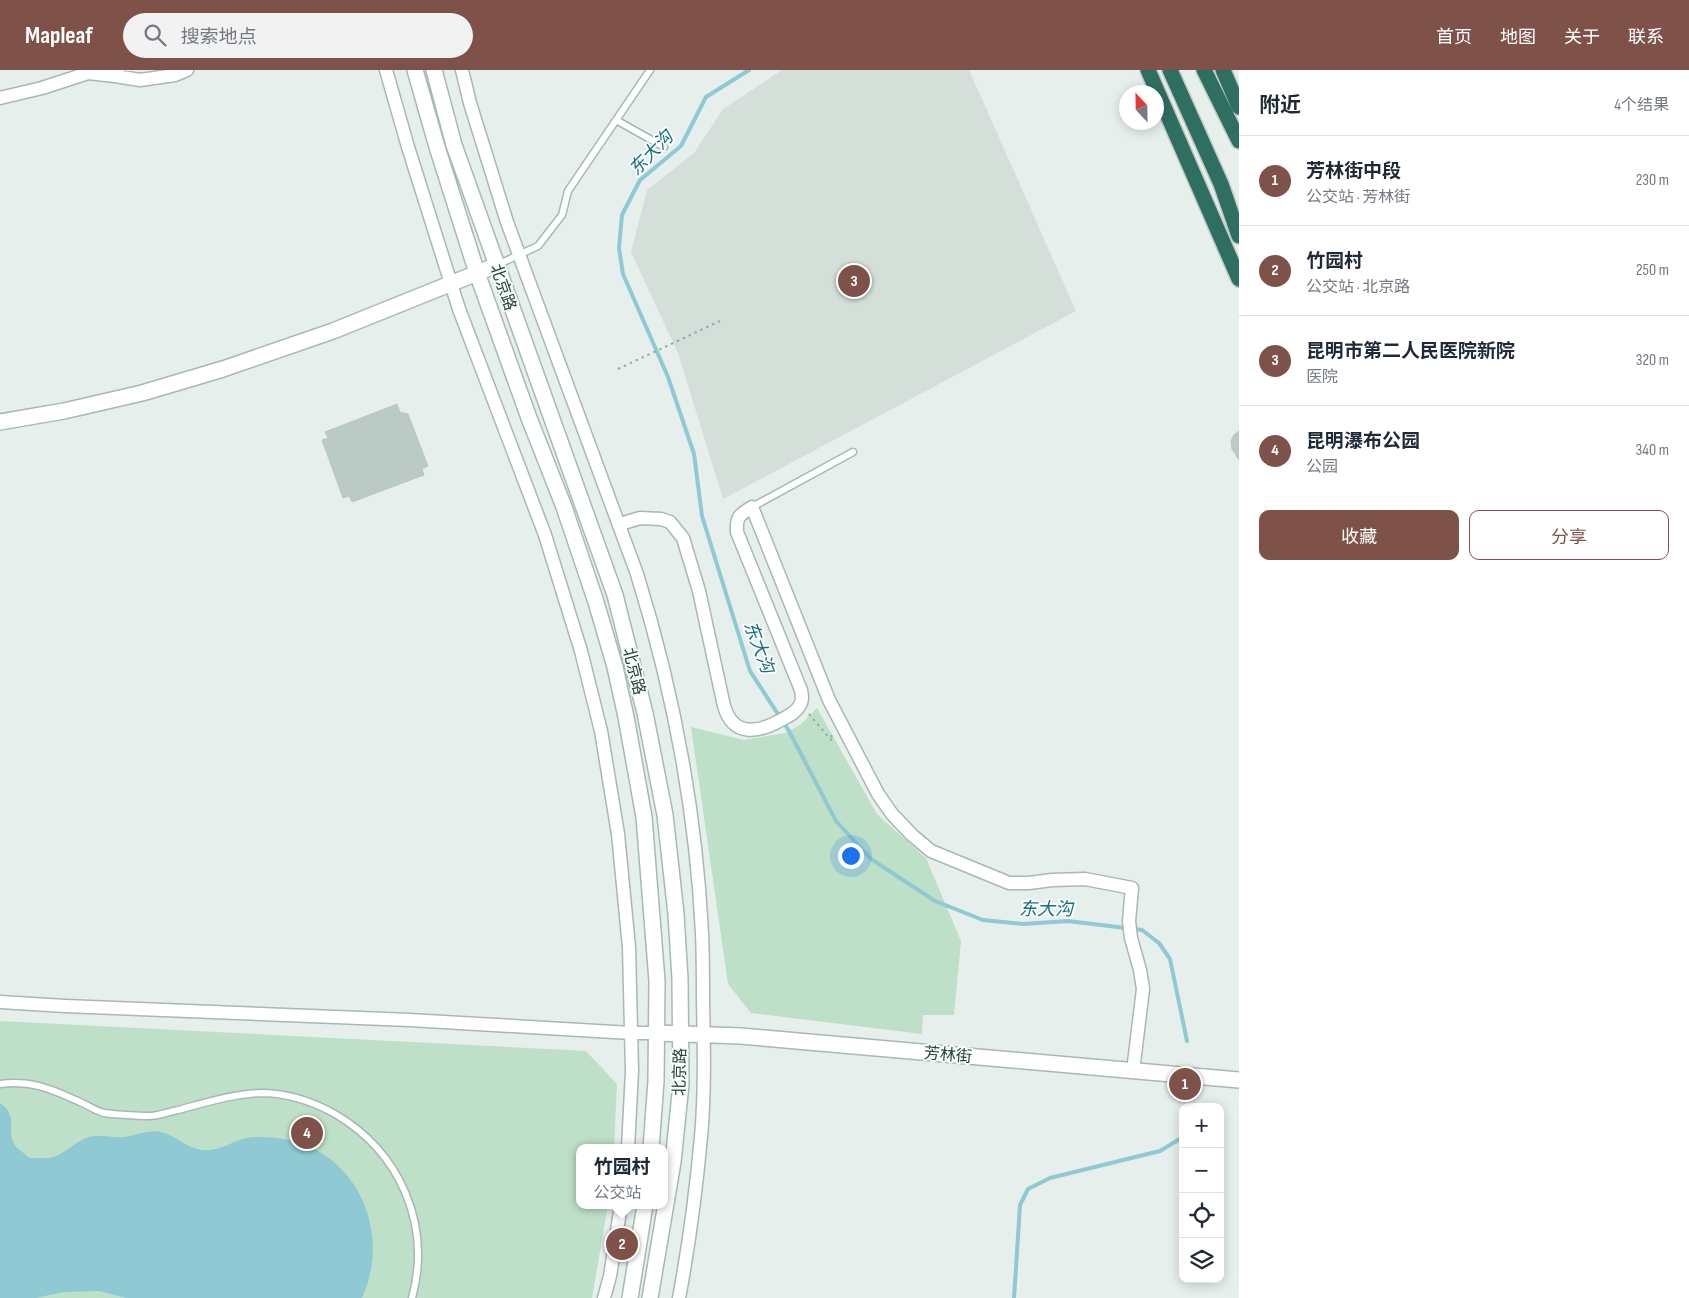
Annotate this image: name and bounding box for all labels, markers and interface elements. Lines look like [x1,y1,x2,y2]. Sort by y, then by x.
search box [123,13,473,58]
text: Mapleaf [25,21,93,50]
icon: search [141,21,169,49]
text: 搜索地点 [181,26,257,49]
text: 首页 [1436,27,1472,48]
text: 地图 [1500,27,1536,48]
text: 关于 [1564,27,1600,48]
text: 联系 [1628,27,1664,48]
north arrow [1119,85,1164,130]
text: 附近 [1259,93,1301,118]
text: 4个结果 [1614,96,1669,115]
water label: 东大沟 [625,125,679,180]
text: 芳林街中段 [1306,160,1401,183]
text: 1 [1272,171,1278,190]
text: 230 m [1636,171,1669,190]
text: 公交站 · 芳林街 [1306,188,1410,207]
text: 竹园村 [1306,250,1363,273]
text: 2 [1271,261,1279,280]
text: 250 m [1636,261,1669,280]
street label: 北京路 [486,262,519,313]
pin: 3 [838,262,870,300]
text: 公交站 · 北京路 [1306,278,1410,297]
text: 昆明市第二人民医院新院 [1306,340,1515,363]
text: 3 [1271,351,1279,370]
text: 320 m [1636,351,1669,370]
text: 医院 [1306,368,1338,387]
text: 昆明瀑布公园 [1306,430,1420,453]
text: 4 [1271,441,1279,460]
text: 340 m [1636,441,1669,460]
text: 公园 [1306,458,1338,477]
button: 收藏 [1259,510,1459,560]
button: 分享 [1469,510,1669,560]
water label: 东大沟 [739,618,779,678]
street label: 北京路 [619,646,649,697]
your location [838,843,864,869]
water label: 东大沟 [1019,899,1075,920]
street label: 芳林街 [923,1044,973,1067]
street label: 北京路 [671,1048,690,1096]
pin: 1 [1169,1065,1201,1103]
map controls [1179,1103,1224,1283]
button: + [1179,1103,1224,1148]
pin: 4 [291,1114,323,1152]
popup [576,1144,668,1209]
button: − [1179,1148,1224,1193]
text: 竹园村 [593,1156,651,1179]
text: 公交站 [593,1184,642,1203]
button: locate [1179,1193,1224,1238]
pin: 2 [606,1225,638,1263]
button: layers [1179,1238,1224,1283]

